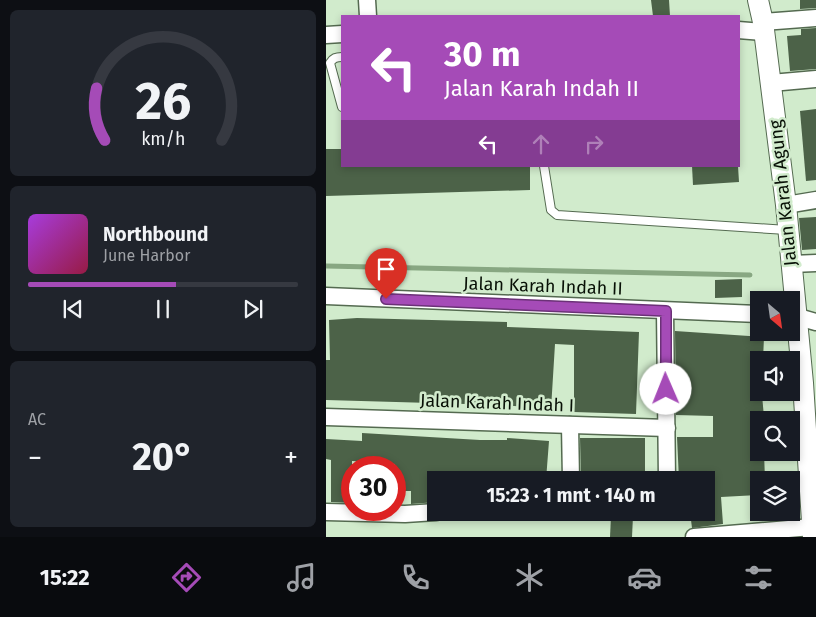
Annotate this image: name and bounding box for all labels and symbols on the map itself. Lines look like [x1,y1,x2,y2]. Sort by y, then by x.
street label: Jalan Karah Agung [764,118,802,267]
pin [365,248,407,299]
street label: Jalan Karah Indah II [463,272,623,300]
north arrow [750,291,800,341]
position arrow [639,362,691,414]
street label: Jalan Karah Indah I [420,389,574,417]
speed limit sign: 30 [341,456,406,521]

